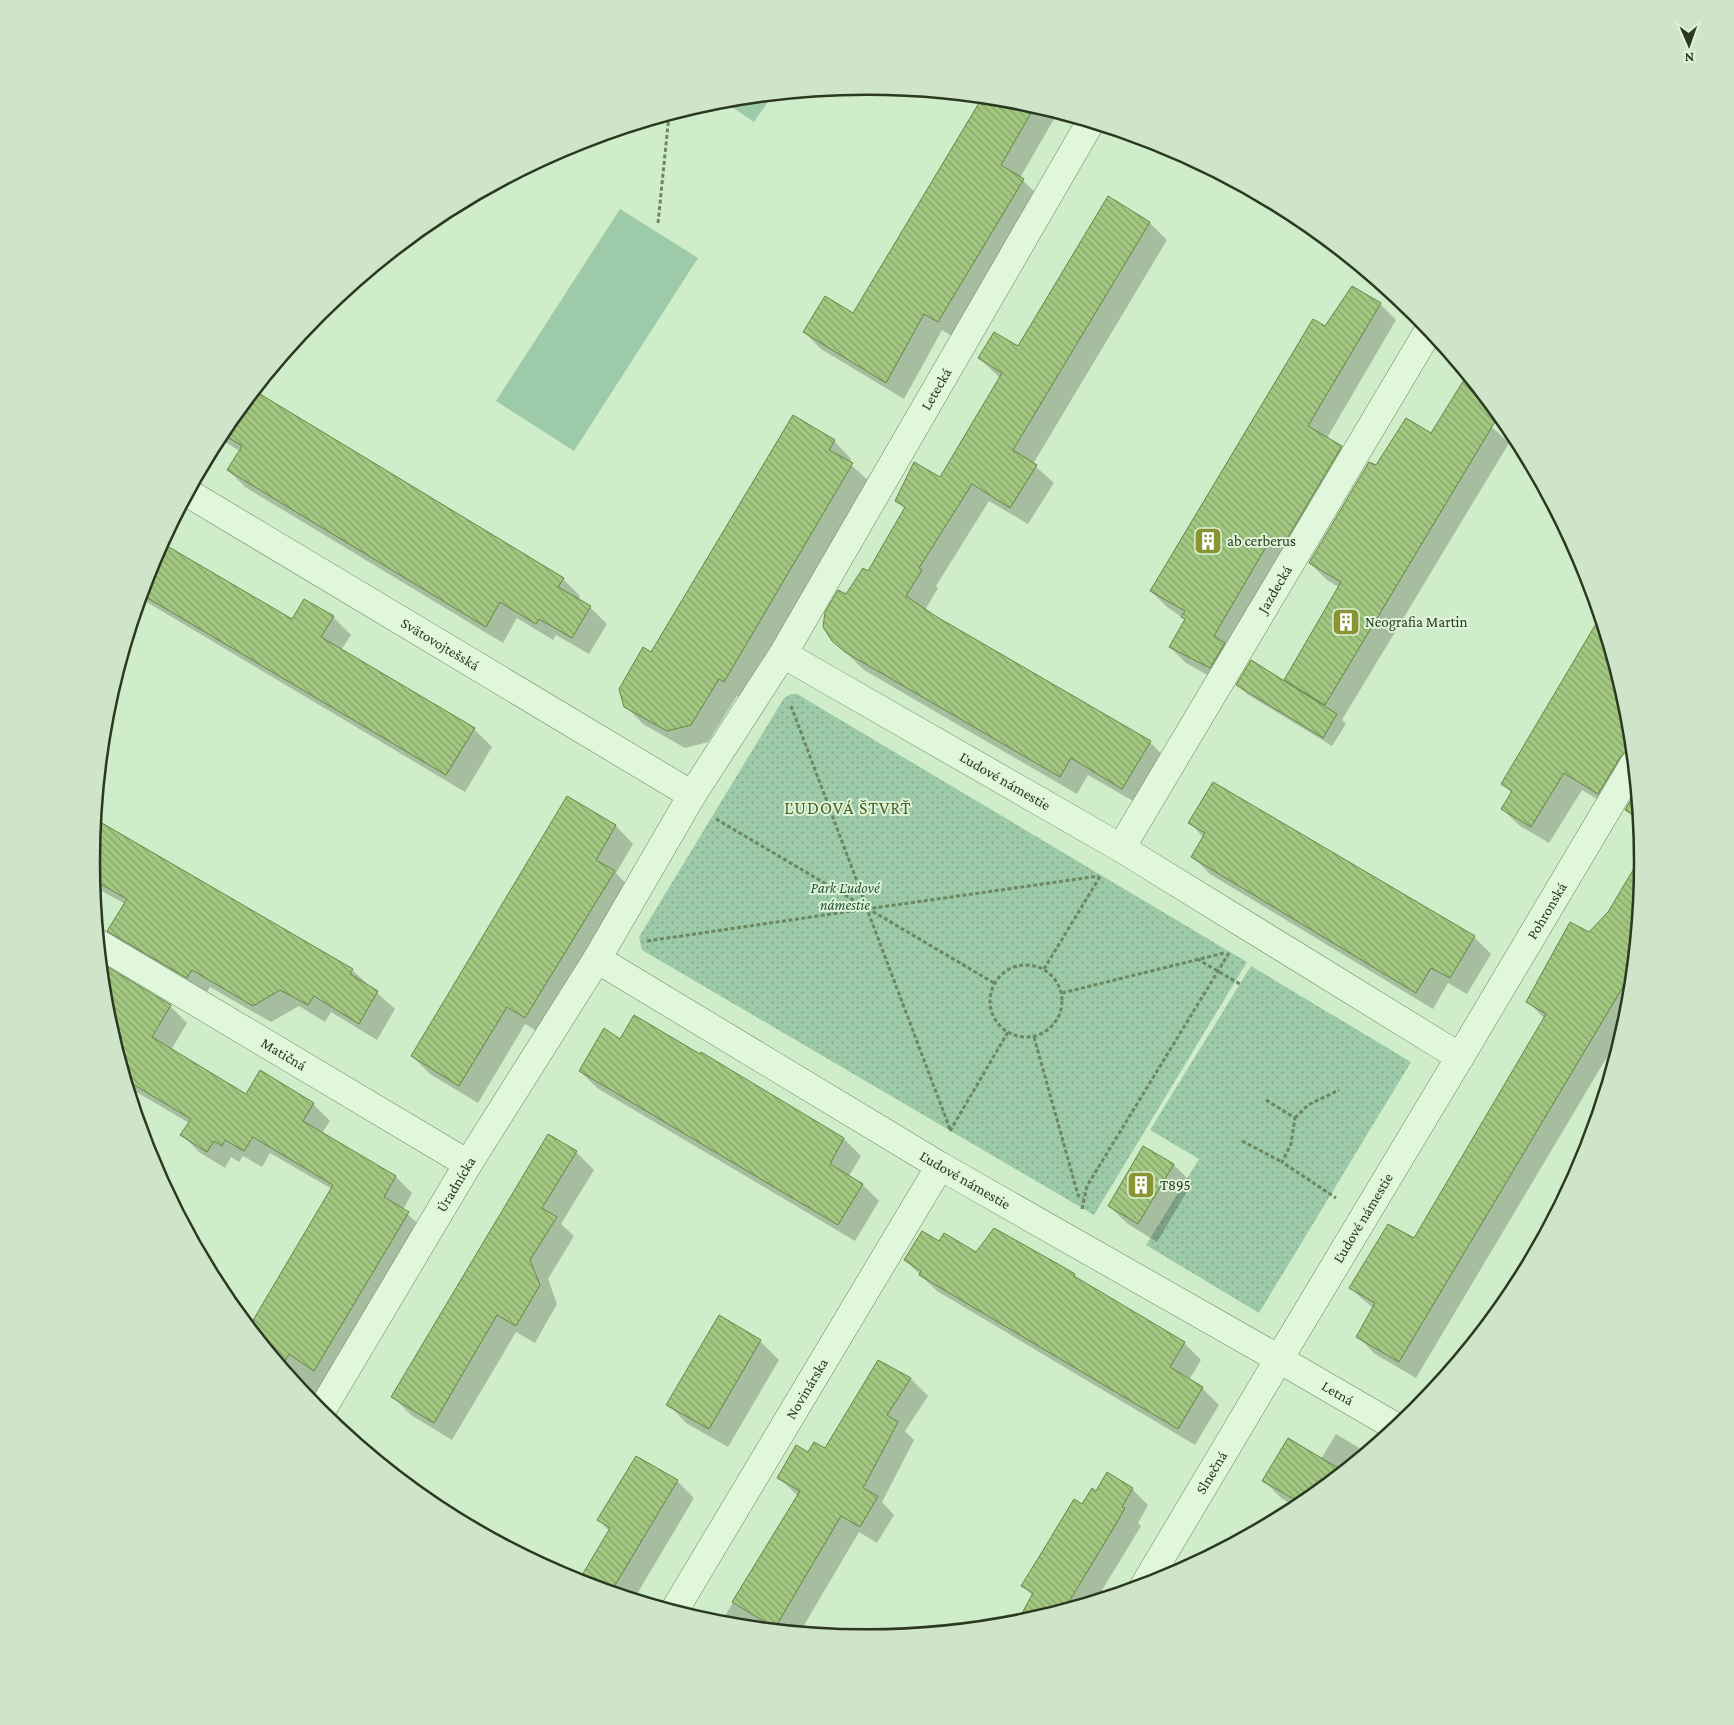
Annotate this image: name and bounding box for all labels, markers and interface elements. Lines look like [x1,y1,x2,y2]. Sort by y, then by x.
north arrow [1664,20,1714,70]
text: N [1684,50,1695,66]
street label: Letecká [918,365,955,413]
building icon: ab cerberus [1193,526,1223,556]
place label: ab cerberus [1227,533,1296,549]
street label: Jazdecká [1254,563,1295,618]
building icon: Neografia Martin [1331,607,1361,637]
place label: Neografia Martin [1365,614,1467,631]
street label: Svätovojtešská [398,615,482,674]
street label: Ľudové námestie [957,749,1053,814]
district label: ĽUDOVÁ ŠTVRŤ [784,798,912,818]
park label: Park Ľudové námestie [810,880,881,913]
street label: Pohronská [1524,880,1570,942]
street label: Matičná [258,1035,309,1074]
street label: Ľudové námestie [917,1148,1013,1213]
street label: Úradnícka [433,1154,479,1215]
building icon: T895 [1126,1170,1156,1200]
street label: Ľudové námestie [1330,1170,1396,1266]
place label: T895 [1160,1177,1191,1193]
street label: Novinárska [783,1355,831,1422]
street label: Letná [1319,1378,1356,1409]
street label: Slnečná [1193,1448,1230,1497]

